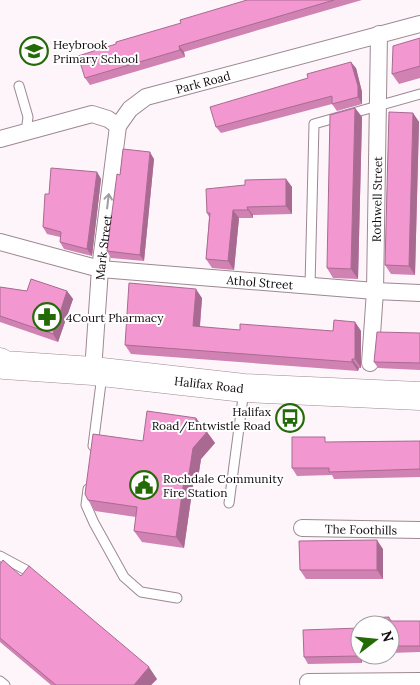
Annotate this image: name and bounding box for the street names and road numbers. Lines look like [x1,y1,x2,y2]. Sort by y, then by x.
street label: Park Road [174,67,232,96]
street label: Rothwell Street [368,156,385,242]
street label: Mark Street [92,213,114,281]
street label: Athol Street [225,272,294,292]
street label: Halifax Road [174,373,245,395]
street label: The Foothills [325,521,398,537]

